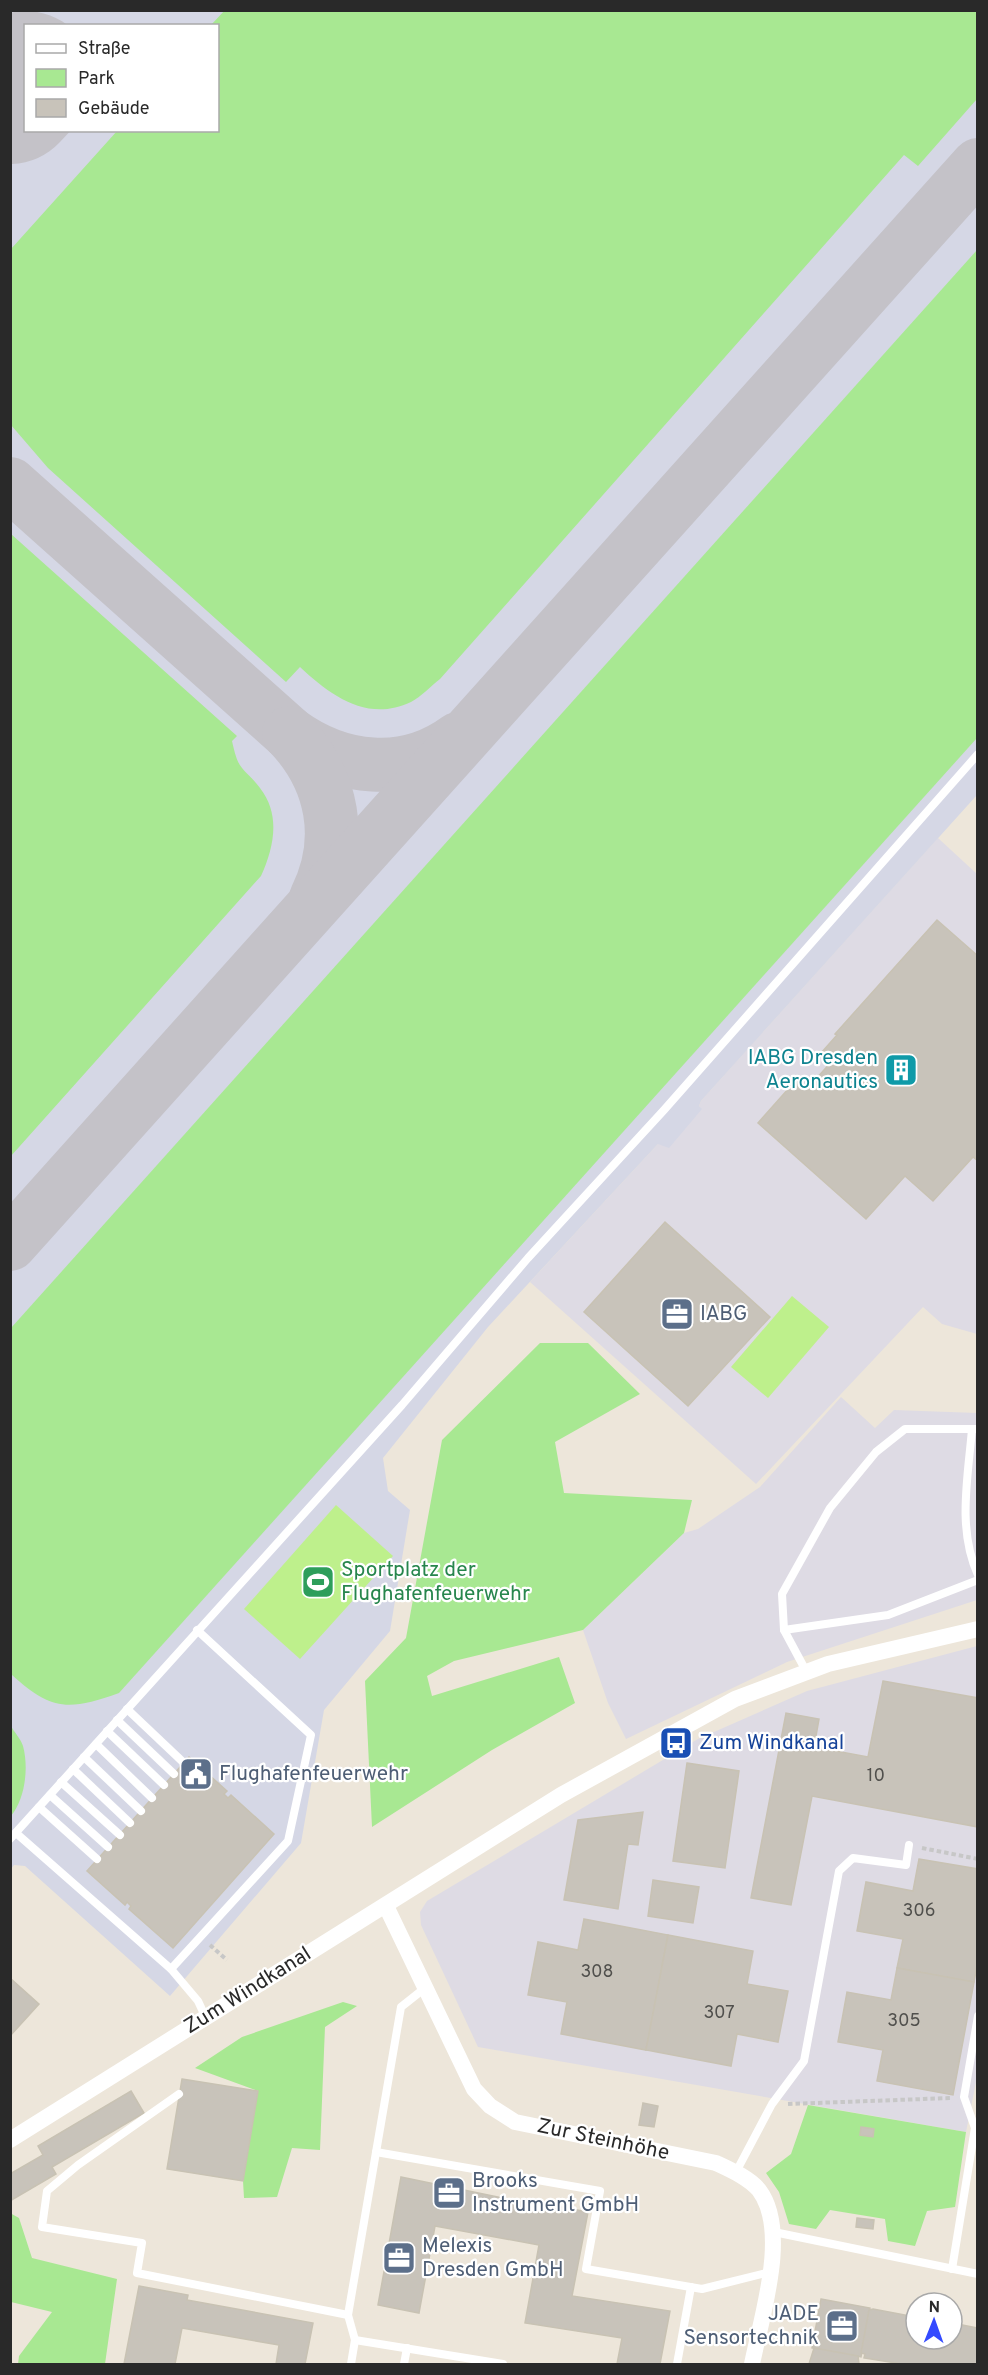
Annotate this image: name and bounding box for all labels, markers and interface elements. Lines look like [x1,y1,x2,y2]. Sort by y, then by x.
legend [24,24,219,132]
text: Straße [78,38,130,61]
text: Park [78,68,115,91]
text: Gebäude [78,98,150,121]
place label: IABG Dresden Aeronautics [748,1045,878,1096]
building icon: IABG Dresden Aeronautics [883,1052,919,1088]
office icon: IABG [659,1296,695,1332]
place label: IABG [700,1301,747,1328]
place label: Sportplatz der Flughafenfeuerwehr [341,1557,530,1608]
sports icon: Sportplatz der Flughafenfeuerwehr [300,1564,336,1600]
bus stop icon: Zum Windkanal [658,1725,694,1761]
place label: Zum Windkanal [699,1730,844,1757]
public building icon: Flughafenfeuerwehr [178,1756,214,1792]
place label: Flughafenfeuerwehr [219,1761,408,1788]
house number: 10 [867,1765,885,1788]
house number: 306 [903,1900,935,1923]
street label: Zum Windkanal [179,1941,317,2041]
house number: 308 [580,1961,614,1984]
house number: 307 [703,2002,735,2025]
house number: 305 [887,2010,921,2033]
street label: Zur Steinhöhe [534,2113,672,2167]
place label: Brooks Instrument GmbH [472,2168,639,2219]
office icon: Brooks Instrument GmbH [431,2175,467,2211]
place label: Melexis Dresden GmbH [422,2233,564,2284]
office icon: Melexis Dresden GmbH [381,2240,417,2276]
north arrow [904,2291,964,2351]
text: N [928,2298,940,2318]
place label: JADE Sensortechnik [683,2301,819,2352]
office icon: JADE Sensortechnik [824,2308,860,2344]

